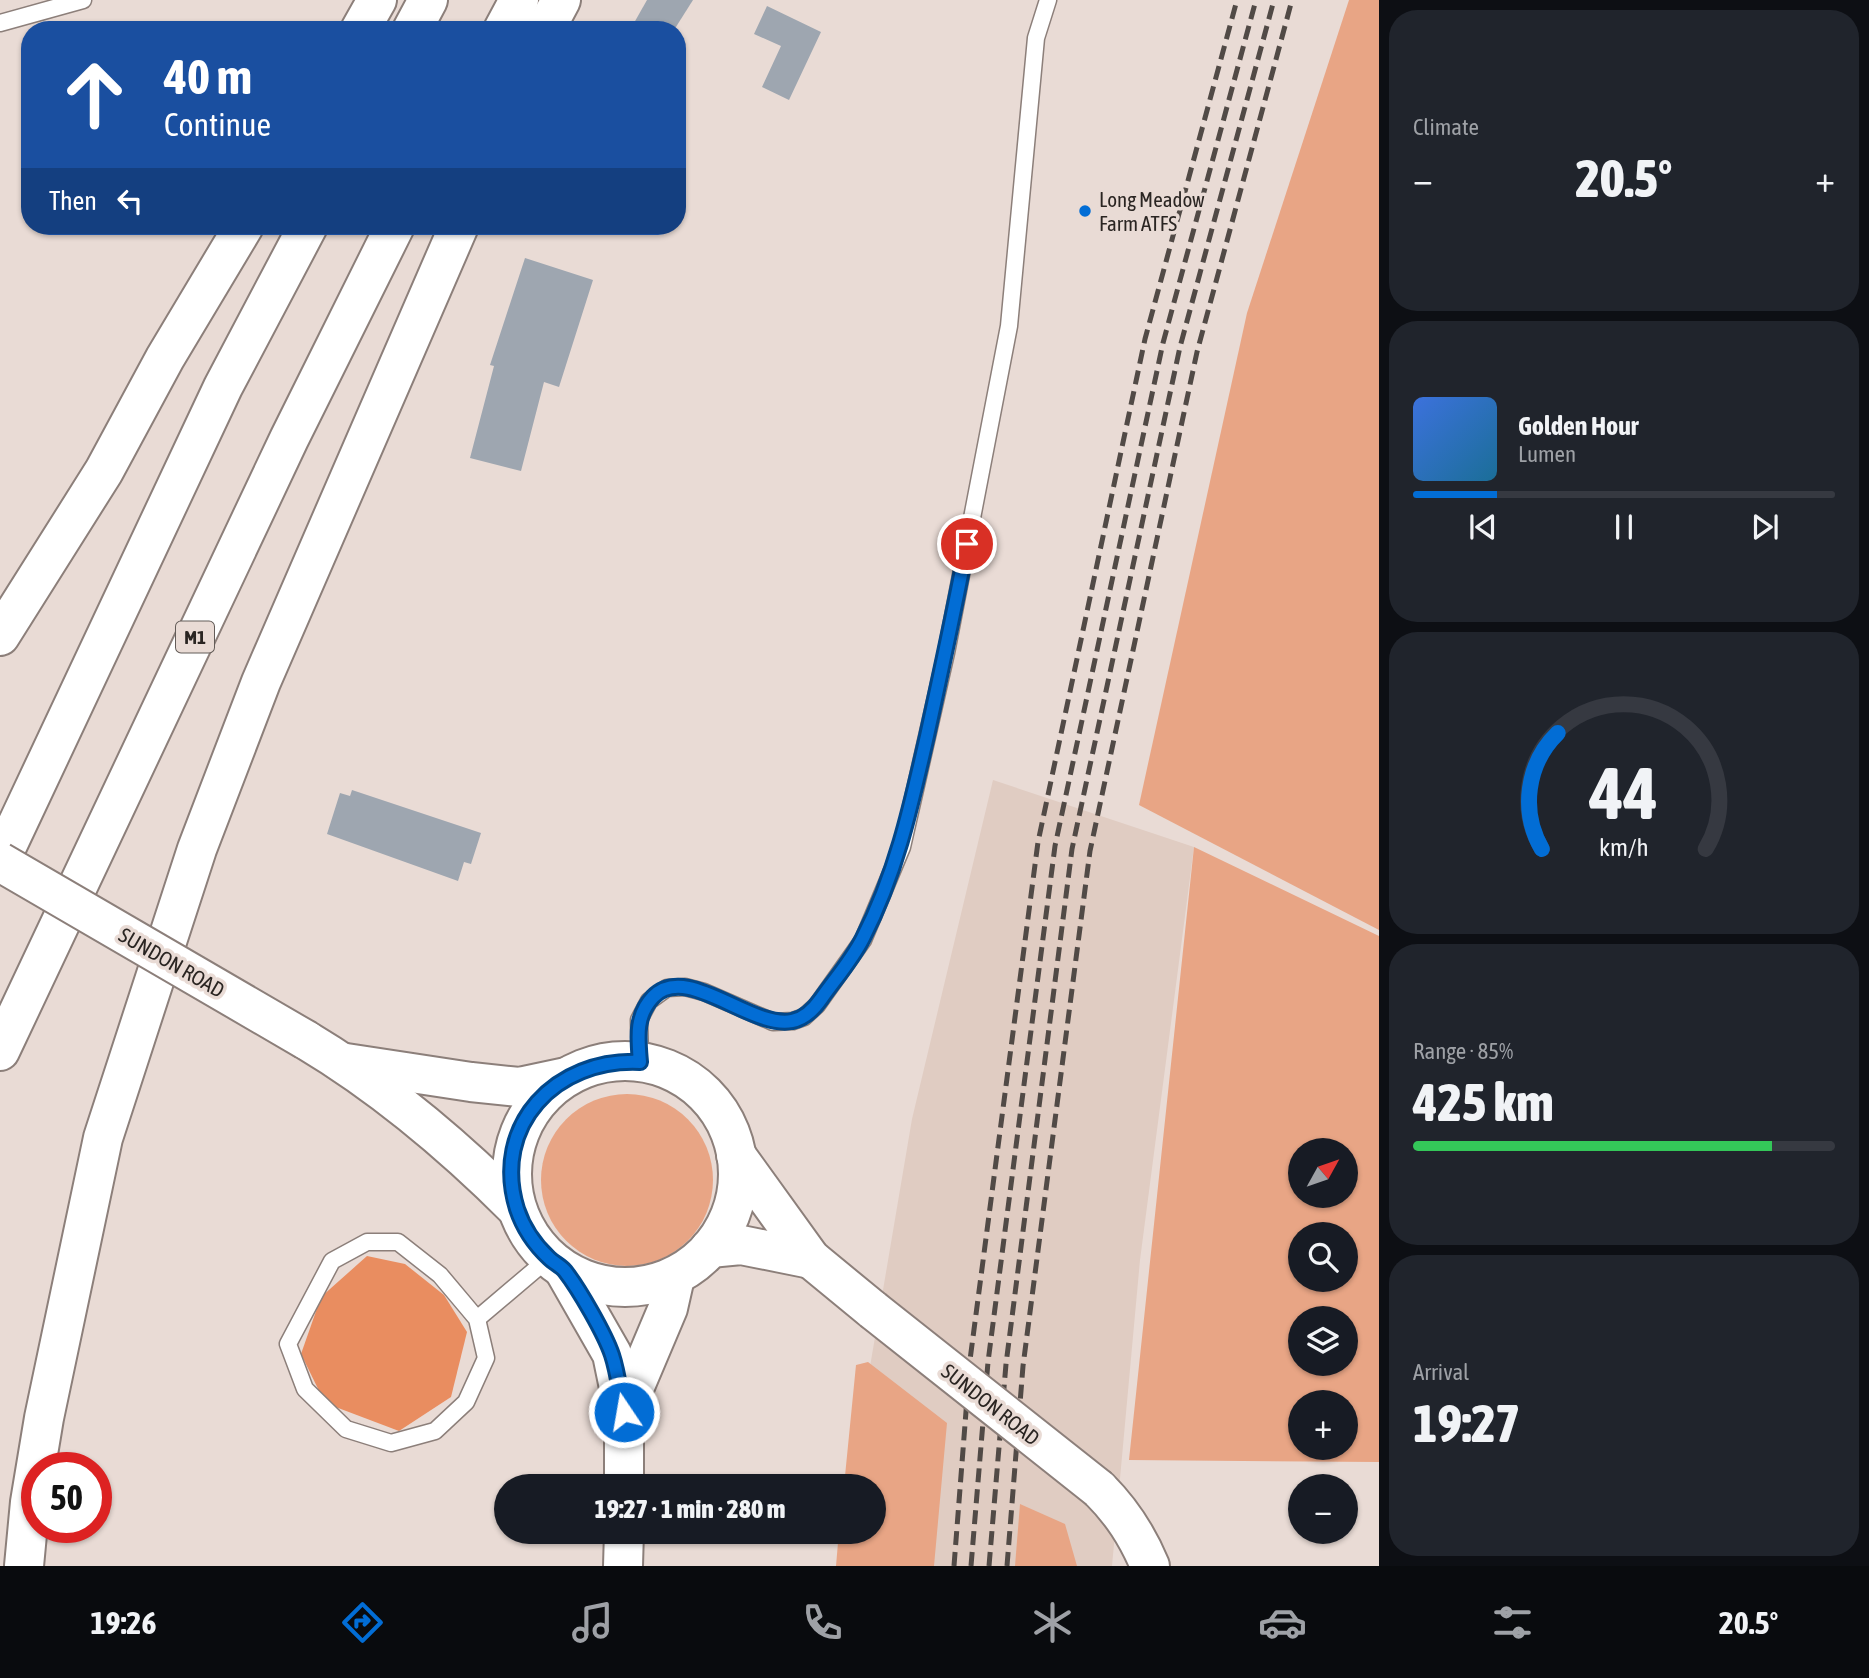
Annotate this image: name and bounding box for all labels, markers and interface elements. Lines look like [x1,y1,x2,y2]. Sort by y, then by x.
text: 40 m [164,48,252,104]
icon: ahead [49,49,140,140]
text: Continue [164,106,271,143]
text: Climate [1413,114,1479,140]
text: 20.5° [1576,148,1672,208]
text: − [1413,157,1433,200]
text: + [1815,157,1835,200]
icon: left [111,182,149,220]
text: Then [49,186,97,216]
place label: Long Meadow Farm ATFS [1099,187,1205,235]
marker: Long Meadow Farm ATFS [1077,203,1093,219]
text: Golden Hour [1518,411,1638,441]
text: Lumen [1518,441,1576,467]
icon: previous [1464,508,1502,546]
icon: pause [1605,508,1643,546]
icon: next [1746,508,1784,546]
pin [937,514,997,574]
icon: arrive [948,525,986,563]
road number: M1 [176,622,214,652]
text: 44 [1589,751,1658,834]
text: km/h [1599,833,1649,861]
street label: SUNDON ROAD [115,922,229,1002]
text: Range · 85% [1413,1038,1513,1064]
text: 425 km [1413,1072,1554,1132]
north arrow [1288,1138,1358,1208]
map controls [1288,1138,1358,1544]
button: search [1288,1222,1358,1292]
button: layers [1288,1306,1358,1376]
street label: SUNDON ROAD [937,1358,1045,1450]
text: Arrival [1413,1359,1469,1385]
position arrow [587,1375,661,1449]
button: + [1288,1390,1358,1460]
text: 19:27 [1413,1393,1520,1453]
speed limit sign: 50 [21,1452,112,1543]
button: − [1288,1474,1358,1544]
text: 19:27 · 1 min · 280 m [595,1494,785,1524]
icon: directions [338,1598,387,1647]
icon: music [568,1598,617,1647]
icon: phone [798,1598,847,1647]
icon: climate [1028,1598,1077,1647]
icon: car [1258,1598,1307,1647]
icon: filters [1488,1598,1537,1647]
text: 19:26 [91,1604,156,1641]
text: 20.5° [1719,1604,1778,1641]

